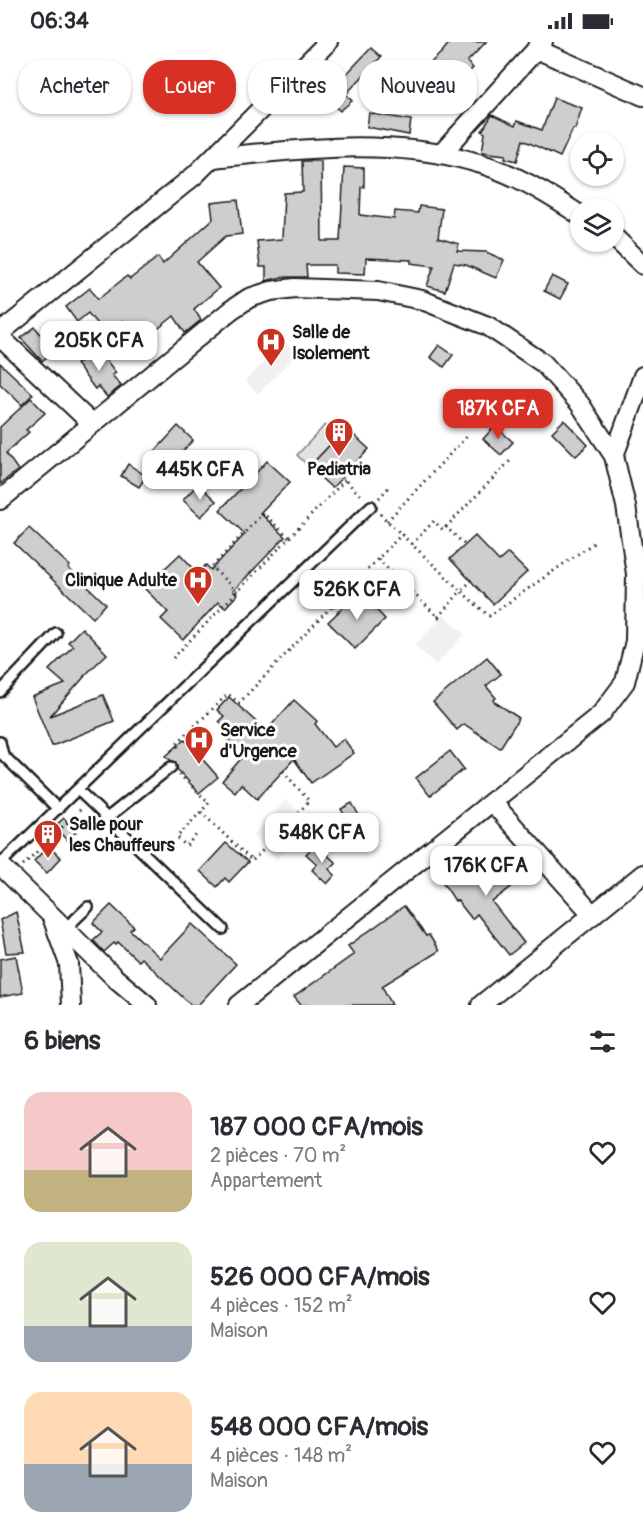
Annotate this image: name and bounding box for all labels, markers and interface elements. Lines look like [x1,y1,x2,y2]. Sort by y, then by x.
text: 06:34 [30,7,89,35]
chip: Acheter [18,60,131,114]
chip: Louer [143,60,236,114]
chip: Filtres [248,60,347,114]
chip: Nouveau [359,60,477,114]
map controls [570,132,624,252]
button: locate [570,132,624,186]
button: layers [570,198,624,252]
pin: 205K CFA [37,321,161,372]
place label: Salle de Isolement [292,321,370,365]
hospital icon: Salle de Isolement [255,326,287,368]
text: 205K CFA [54,328,144,353]
pin: 187K CFA [436,389,560,440]
text: 187K CFA [457,396,539,421]
building icon: Pediatria [323,416,355,458]
pin: 445K CFA [138,450,262,501]
text: 445K CFA [156,457,244,482]
place label: Pediatria [307,458,372,481]
hospital icon: Clinique Adulte [182,564,214,606]
place label: Clinique Adulte [65,569,178,592]
pin: 526K CFA [295,570,419,621]
text: 526K CFA [313,577,401,602]
place label: Service d'Urgence [220,719,298,763]
hospital icon: Service d'Urgence [183,724,215,766]
place label: Salle pour les Chauffeurs [69,813,176,857]
pin: 548K CFA [260,813,384,864]
building icon: Salle pour les Chauffeurs [32,818,64,860]
text: 548K CFA [279,820,365,845]
pin: 176K CFA [424,846,548,897]
text: 176K CFA [444,853,528,878]
text: 6 biens [24,1025,100,1057]
icon: filters [586,1025,619,1058]
text: 187 000 CFA/mois [210,1111,423,1143]
icon: home [72,1116,144,1188]
icon: heart [586,1136,619,1169]
text: 2 pièces · 70 m² [210,1143,346,1168]
text: Appartement [210,1168,322,1193]
text: 526 000 CFA/mois [210,1261,430,1293]
icon: home [72,1266,144,1338]
icon: heart [586,1286,619,1319]
text: 4 pièces · 152 m² [210,1293,352,1318]
text: Maison [210,1318,268,1343]
text: 548 000 CFA/mois [210,1411,428,1443]
icon: home [72,1416,144,1488]
icon: heart [586,1436,619,1469]
text: 4 pièces · 148 m² [210,1443,352,1468]
text: Maison [210,1468,268,1493]

